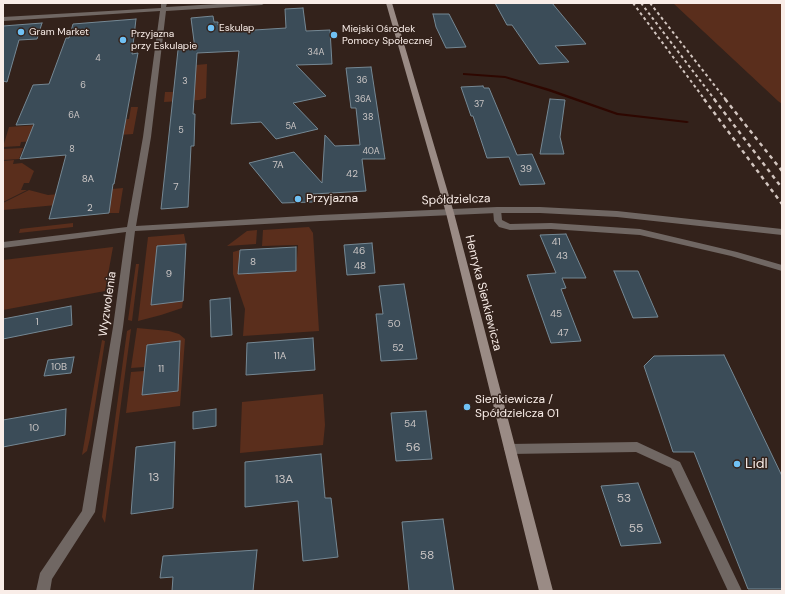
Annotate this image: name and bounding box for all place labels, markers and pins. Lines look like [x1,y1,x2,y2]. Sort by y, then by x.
place label: Eskulap [219,22,254,34]
marker: Eskulap [206,23,216,33]
place label: Miejski Ośrodek Pomocy Społecznej [342,23,433,46]
place label: Gram Market [29,26,89,38]
marker: Gram Market [16,27,26,37]
place label: Przyjazna przy Eskulapie [131,28,197,52]
marker: Miejski Ośrodek Pomocy Społecznej [329,30,339,40]
marker: Przyjazna przy Eskulapie [118,35,128,45]
place label: Przyjazna [306,192,358,206]
marker: Przyjazna [293,194,303,204]
place label: Sienkiewicza / Spółdzielcza 01 [475,393,559,421]
marker: Sienkiewicza / Spółdzielcza 01 [462,402,472,412]
place label: Lidl [745,456,768,472]
marker: Lidl [732,459,742,469]

